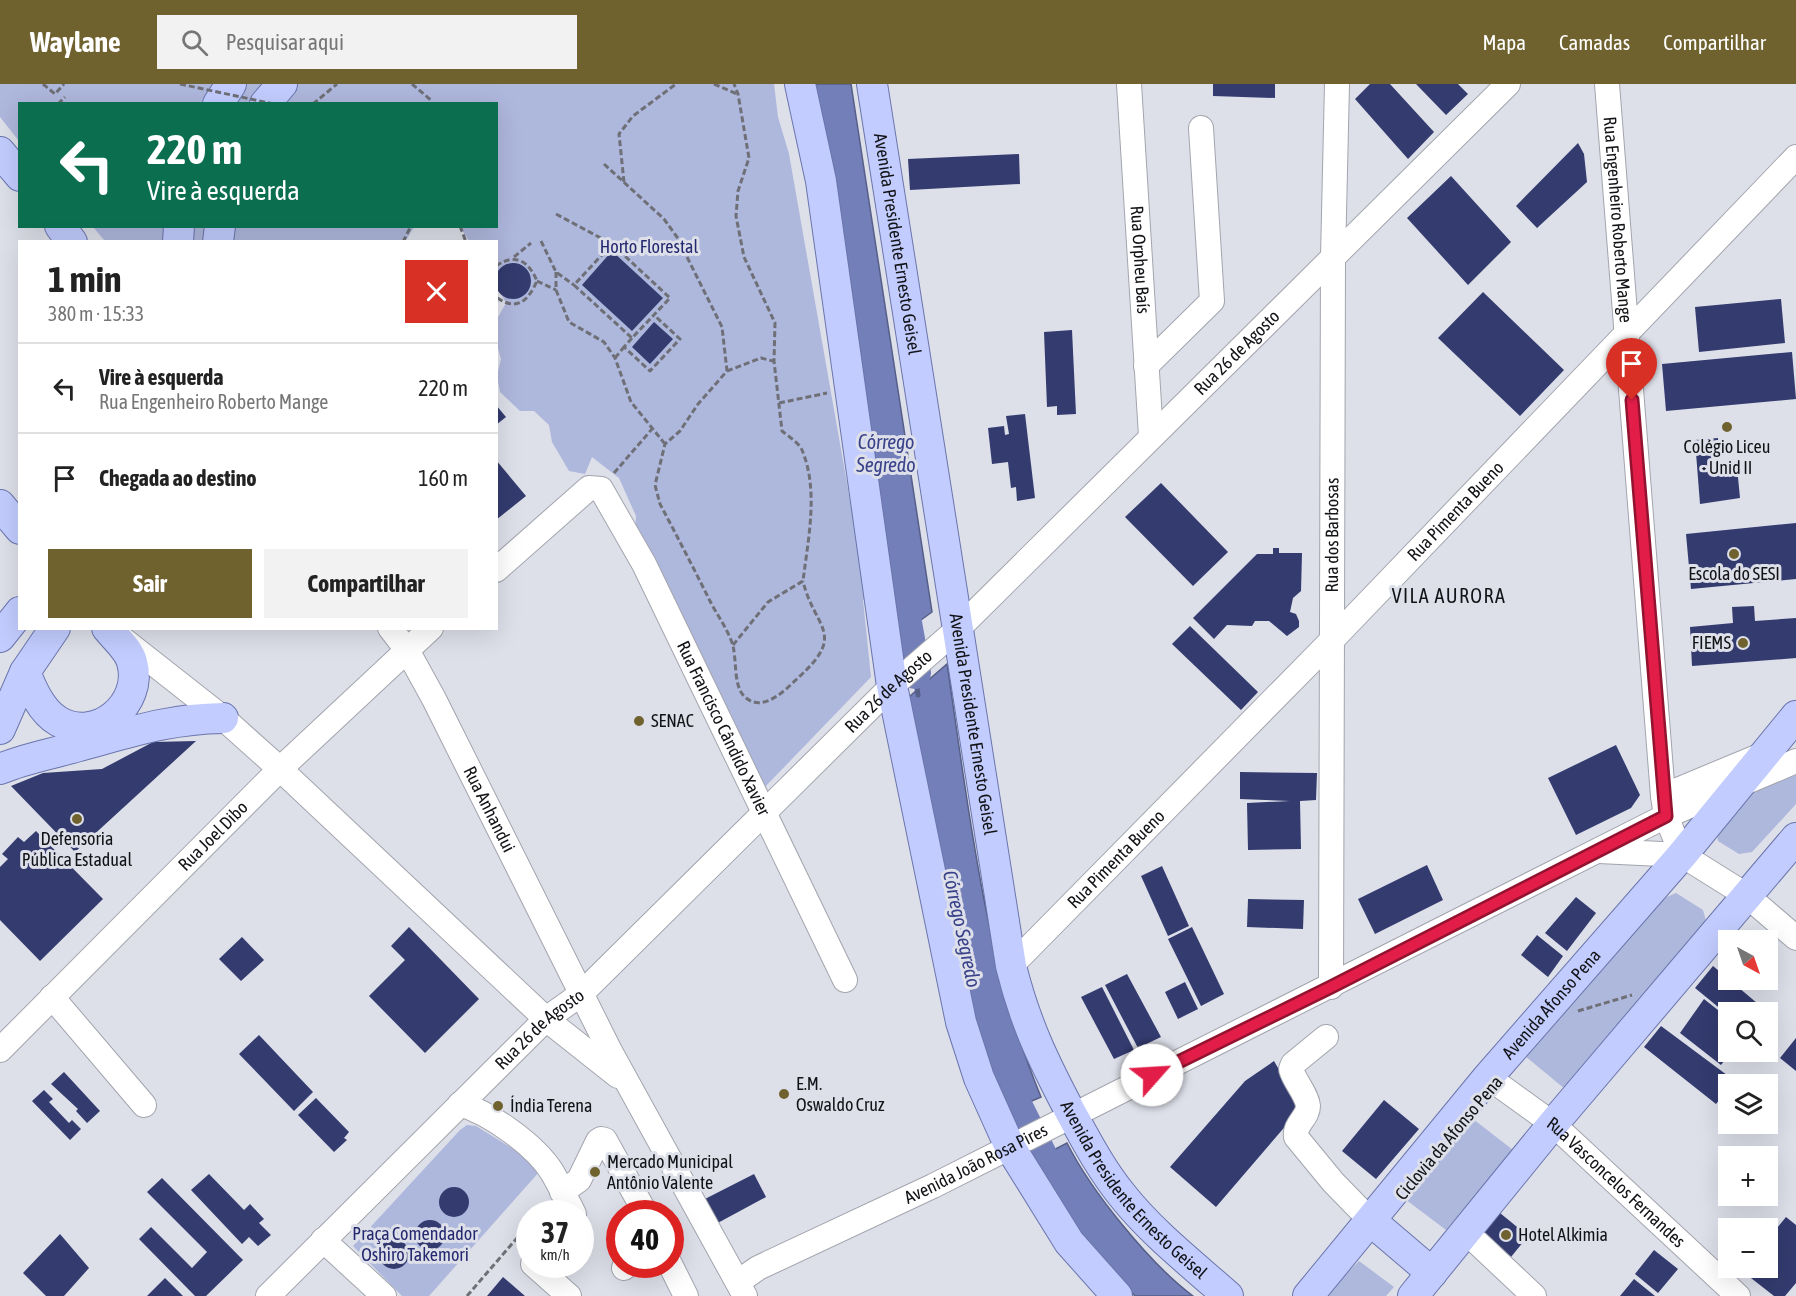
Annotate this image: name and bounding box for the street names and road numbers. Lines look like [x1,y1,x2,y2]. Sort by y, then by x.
street label: Rua Engenheiro Roberto Mange [1600,116,1637,323]
street label: Avenida Presidente Ernesto Geisel [870,132,926,356]
street label: Rua Orpheu Baís [1127,205,1154,314]
street label: Rua 26 de Agosto [1189,306,1284,399]
street label: Rua Pimenta Bueno [1403,457,1508,565]
street label: Rua dos Barbosas [1321,478,1342,592]
street label: Avenida Presidente Ernesto Geisel [946,612,1001,836]
street label: Rua Francisco Cândido Xavier [673,637,775,819]
street label: Rua 26 de Agosto [840,645,936,737]
street label: Rua Anhandui [459,763,520,855]
street label: Rua Joel Dibo [174,797,252,875]
street label: Rua Pimenta Bueno [1063,805,1169,912]
street label: Avenida Afonso Pena [1498,945,1605,1063]
street label: Rua 26 de Agosto [491,984,588,1074]
street label: Ciclovia da Afonso Pena [1391,1071,1507,1204]
street label: Avenida Presidente Ernesto Geisel [1056,1097,1212,1283]
street label: Rua Vasconcelos Fernandes [1543,1112,1690,1252]
street label: Avenida João Rosa Pires [901,1119,1051,1208]

